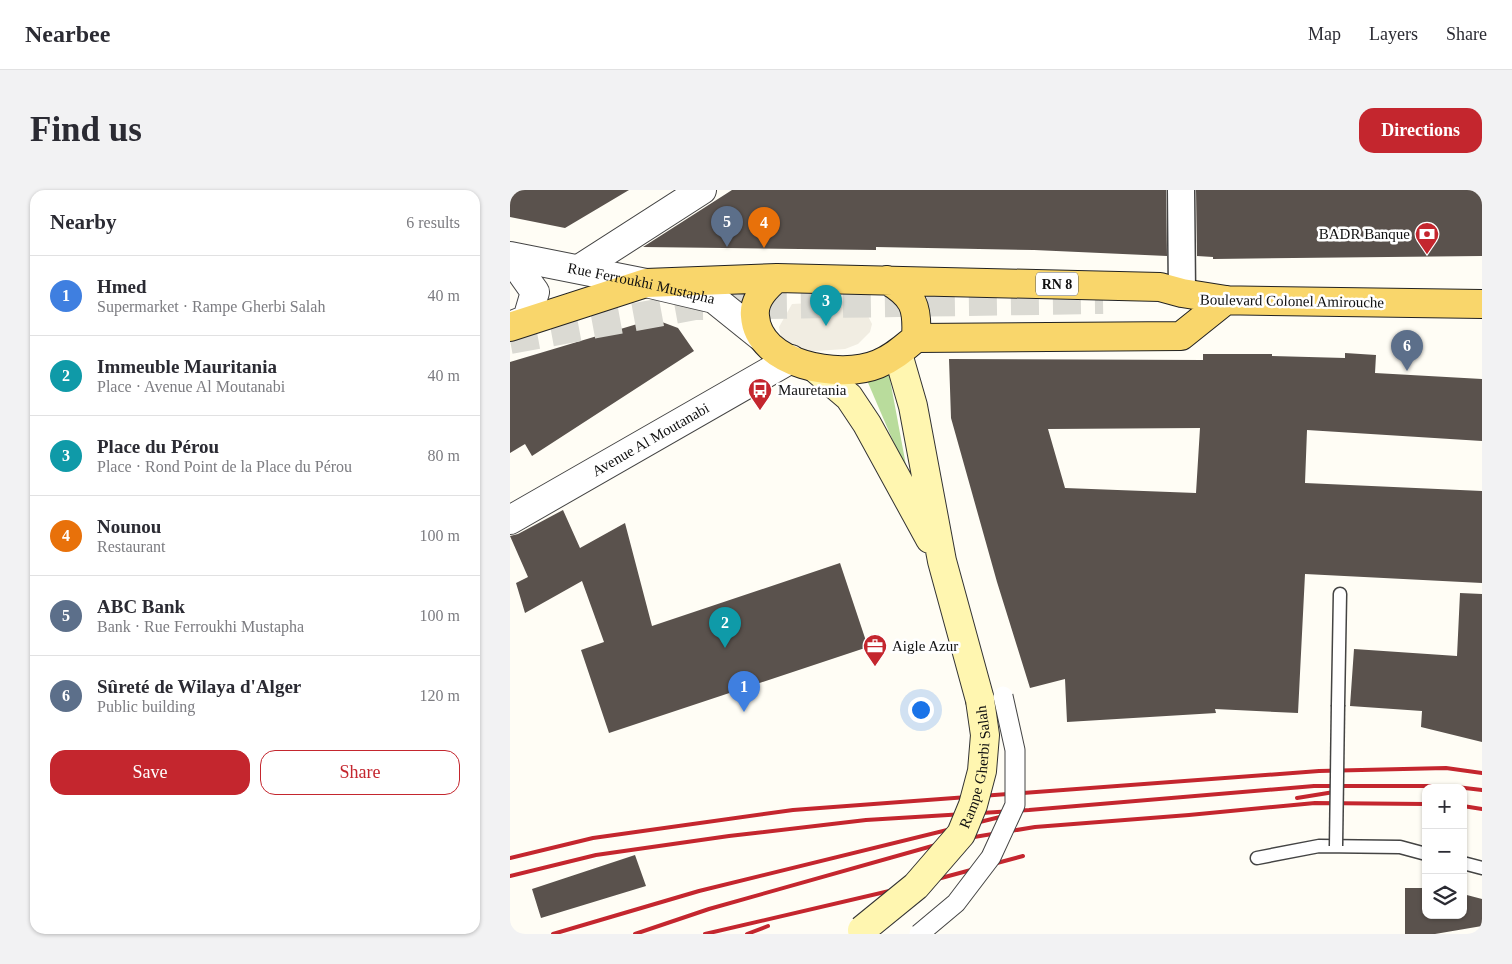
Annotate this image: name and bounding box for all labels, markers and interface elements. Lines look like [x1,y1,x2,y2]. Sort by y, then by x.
text: Nearbee [25,21,110,47]
text: Map [1308,24,1341,44]
text: Layers [1369,24,1418,44]
text: Share [1446,24,1487,44]
button: Directions [1359,108,1482,153]
text: Find us [30,110,142,149]
pin: 5 [711,206,743,247]
pin: 4 [748,207,780,248]
text: Nearby [50,210,117,234]
text: 6 results [406,214,460,231]
bank icon: BADR Banque [1414,221,1440,255]
place label: BADR Banque [1319,226,1410,242]
street label: Rue Ferroukhi Mustapha [566,260,717,307]
road number: RN 8 [1036,272,1078,296]
text: Hmed [97,276,147,297]
pin: 3 [810,285,842,326]
text: 1 [62,287,70,304]
text: 40 m [428,287,460,304]
street label: Boulevard Colonel Amirouche [1200,291,1385,311]
text: Supermarket · Rampe Gherbi Salah [97,298,325,315]
pin: 6 [1391,330,1423,371]
text: Immeuble Mauritania [97,356,277,377]
text: 2 [62,367,70,384]
text: 40 m [428,367,460,384]
bus stop icon: Mauretania [747,377,773,411]
text: Place · Avenue Al Moutanabi [97,378,285,395]
place label: Mauretania [778,382,847,398]
street label: Avenue Al Moutanabi [589,400,712,479]
text: Place du Pérou [97,436,219,457]
text: 3 [62,447,70,464]
text: 80 m [428,447,460,464]
text: Place · Rond Point de la Place du Pérou [97,458,352,475]
text: Nounou [97,516,161,537]
text: 4 [62,527,70,544]
text: 100 m [420,527,460,544]
text: Restaurant [97,538,165,555]
text: ABC Bank [97,596,185,617]
text: 5 [62,607,70,624]
text: 100 m [420,607,460,624]
pin: 2 [709,607,741,648]
text: Bank · Rue Ferroukhi Mustapha [97,618,304,635]
office icon: Aigle Azur [862,633,888,667]
place label: Aigle Azur [892,638,958,654]
pin: 1 [728,671,760,712]
text: Sûreté de Wilaya d'Alger [97,676,301,697]
text: 6 [62,687,70,704]
text: 120 m [420,687,460,704]
your location [908,697,934,723]
text: Public building [97,698,195,715]
street label: Rampe Gherbi Salah [956,704,993,831]
button: Save [50,750,250,795]
button: Share [260,750,460,795]
map controls [1422,784,1467,919]
button: + [1422,784,1467,829]
button: − [1422,829,1467,874]
button: layers [1422,874,1467,919]

